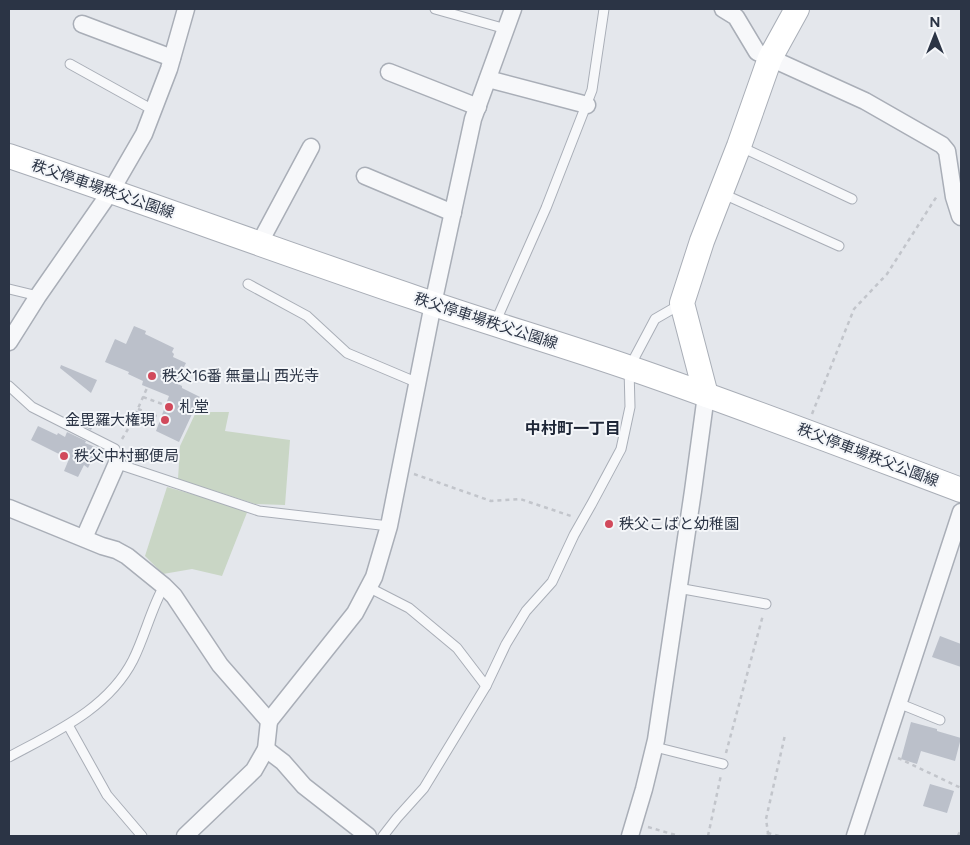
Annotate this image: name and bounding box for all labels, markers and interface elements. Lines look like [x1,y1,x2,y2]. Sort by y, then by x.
north arrow [910,10,960,60]
text: N [930,14,940,31]
street label: 秩父停車場秩父公園線 [29,156,177,222]
street label: 秩父停車場秩父公園線 [412,289,560,353]
place label: 秩父16番 無量山 西光寺 [162,367,319,385]
marker: 秩父16番 無量山 西光寺 [146,370,158,382]
place label: 札堂 [179,398,209,416]
marker: 札堂 [163,401,175,413]
place label: 金毘羅大権現 [65,411,155,429]
marker: 金毘羅大権現 [159,414,171,426]
district label: 中村町一丁目 [525,419,621,438]
street label: 秩父停車場秩父公園線 [795,420,941,490]
place label: 秩父中村郵便局 [74,447,179,465]
marker: 秩父中村郵便局 [58,450,70,462]
place label: 秩父こばと幼稚園 [619,515,739,533]
marker: 秩父こばと幼稚園 [603,518,615,530]

